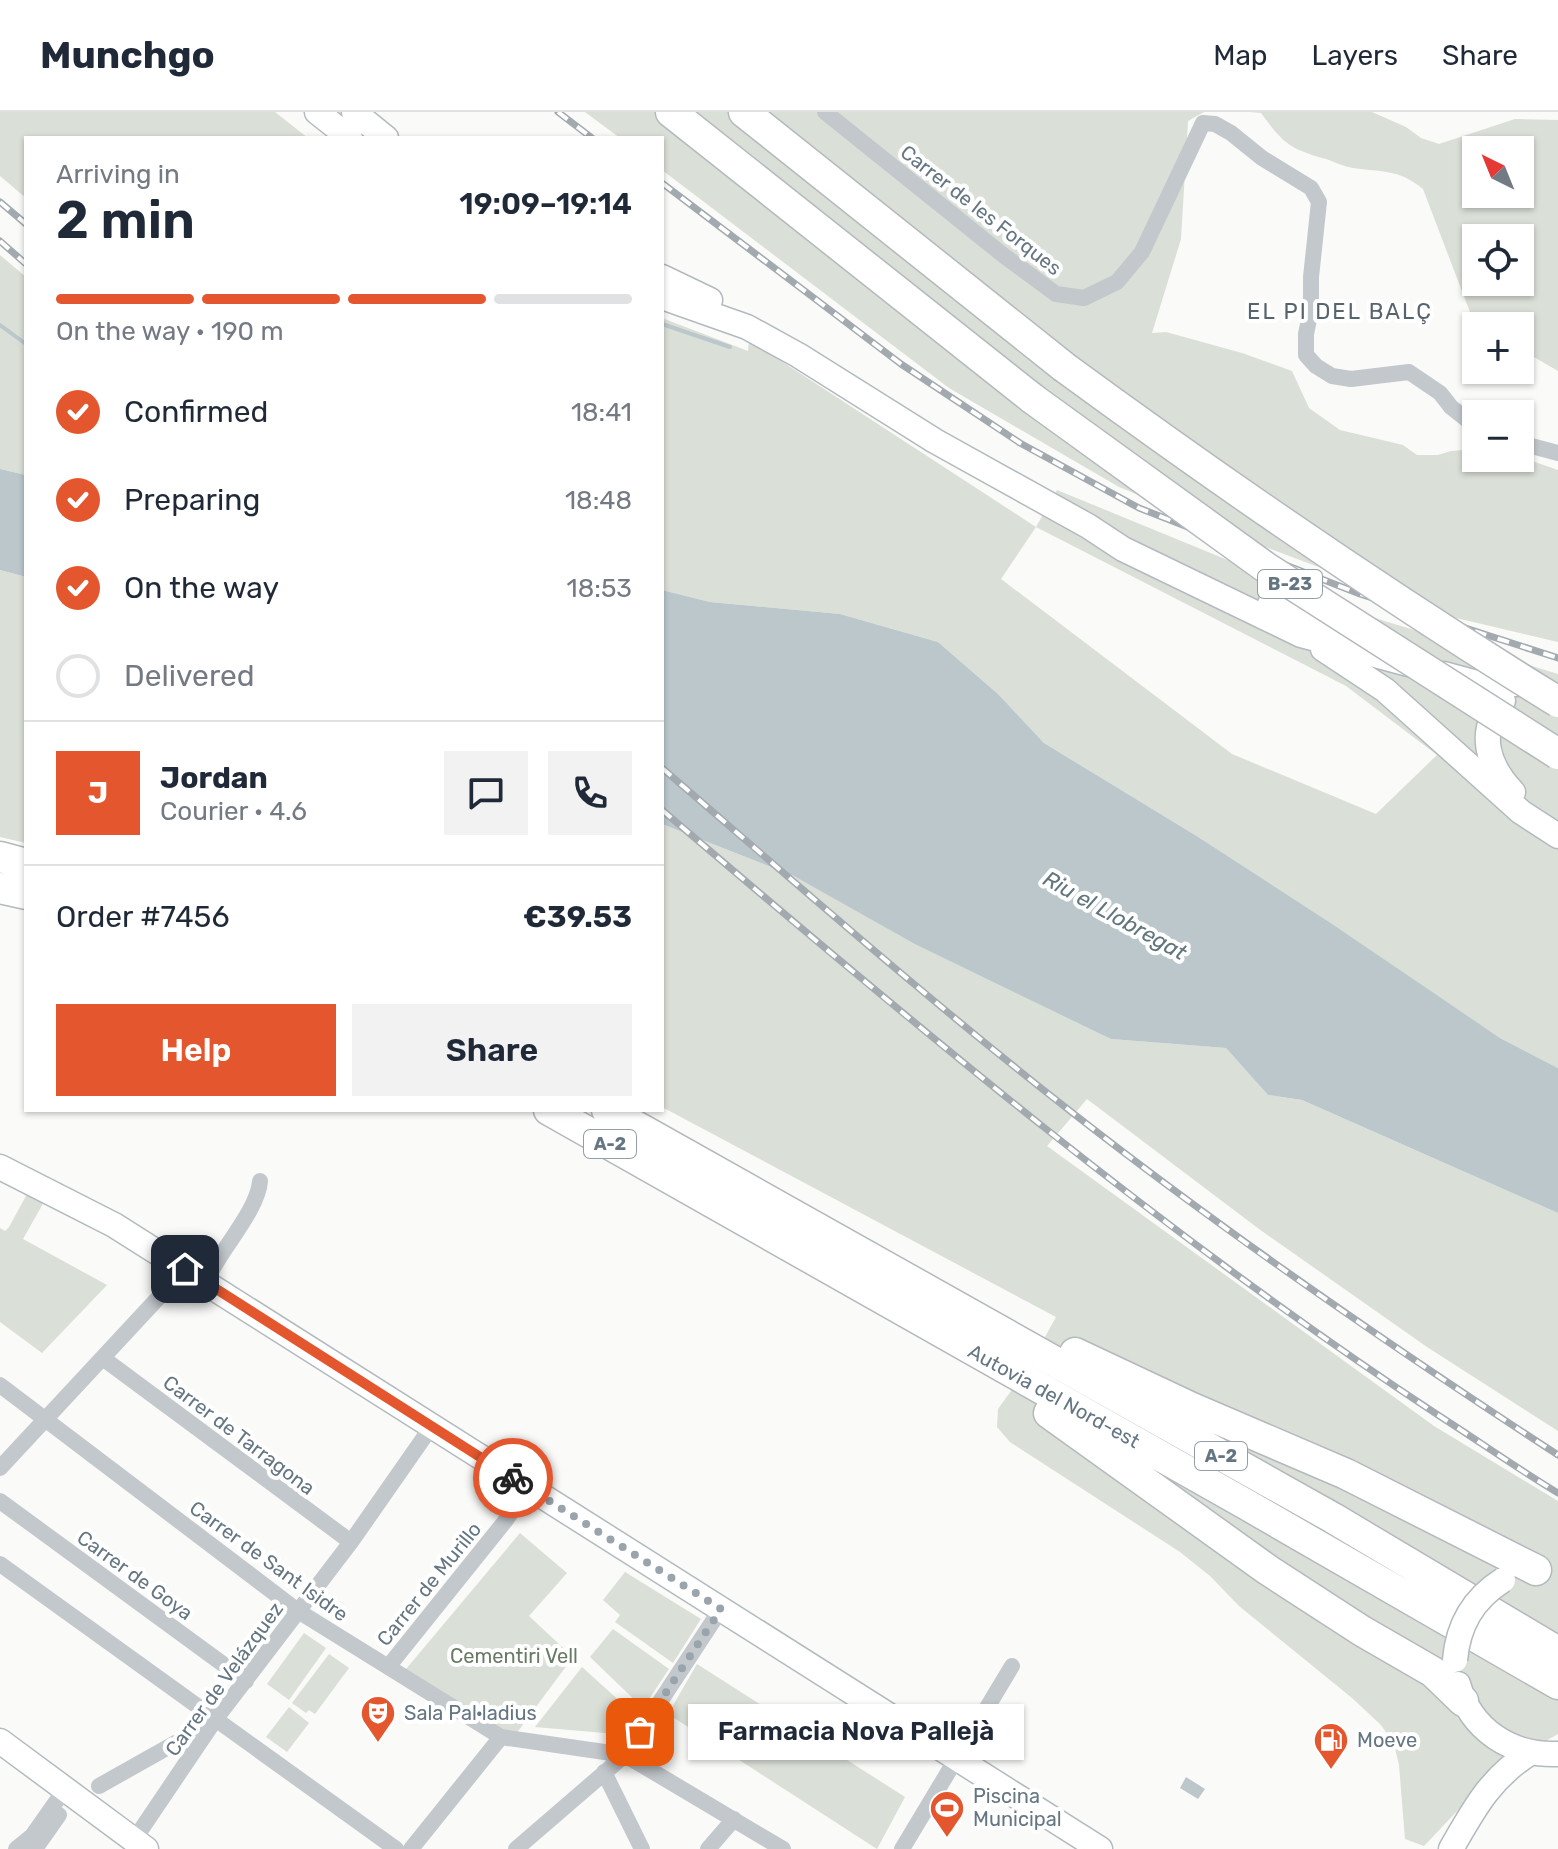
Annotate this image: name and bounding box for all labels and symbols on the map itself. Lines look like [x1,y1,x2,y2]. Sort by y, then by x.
north arrow [1462,136,1534,208]
street label: Carrer de les Forques [896,140,1066,280]
district label: EL PI DEL BALÇ [1247,298,1433,325]
road number: B-23 [1258,570,1322,598]
water label: Riu el Llobregat [1038,865,1192,966]
road number: A-2 [584,1130,636,1158]
pin [151,1235,219,1303]
street label: Autovia del Nord-est [964,1339,1144,1453]
street label: Carrer de Tarragona [158,1370,320,1500]
courier [473,1438,553,1518]
road number: A-2 [1195,1442,1247,1470]
street label: Carrer de Sant Isidre [185,1496,353,1626]
street label: Carrer de Murillo [372,1517,486,1651]
street label: Carrer de Goya [73,1525,197,1625]
street label: Carrer de Velázquez [160,1597,288,1761]
park label: Cementiri Vell [450,1644,578,1668]
theatre icon: Sala Pal·ladius [359,1694,397,1744]
pin [606,1698,674,1766]
place label: Sala Pal·ladius [404,1701,537,1725]
callout: Farmacia Nova Pallejà [688,1704,1024,1760]
fuel station icon: Moeve [1312,1721,1350,1771]
place label: Moeve [1357,1728,1417,1752]
place label: Piscina Municipal [973,1784,1062,1831]
sports icon: Piscina Municipal [928,1789,966,1839]

